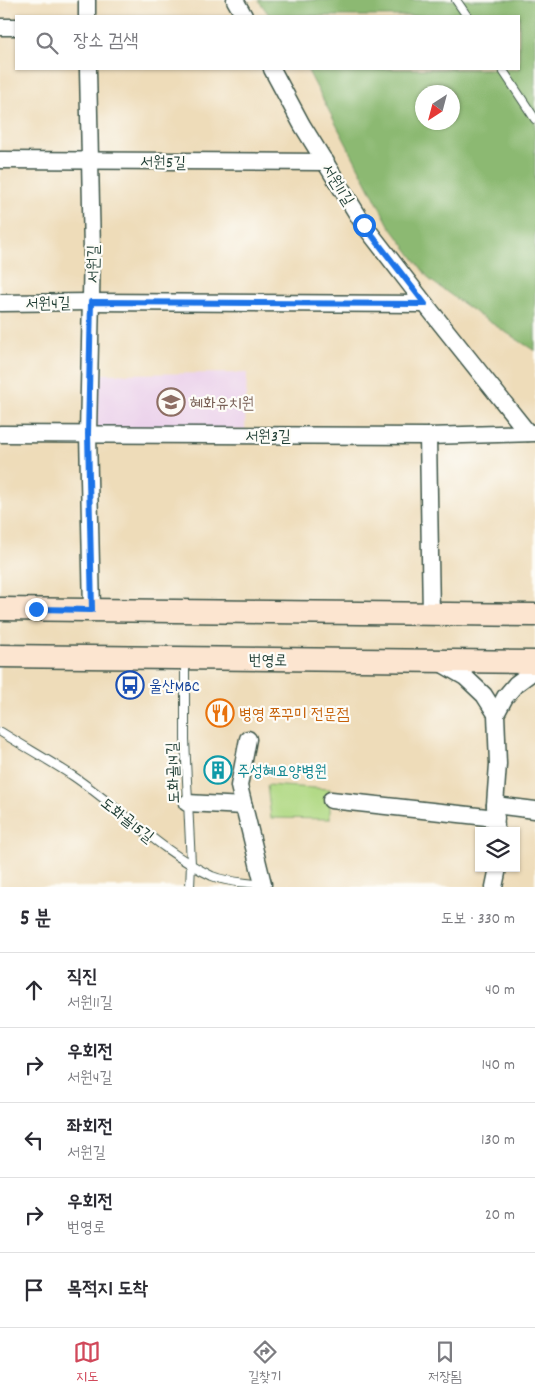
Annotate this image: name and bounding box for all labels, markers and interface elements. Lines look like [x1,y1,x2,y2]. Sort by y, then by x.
search box [15,15,520,70]
icon: search [33,29,61,57]
text: 장소 검색 [73,29,139,56]
north arrow [415,85,460,130]
street label: 서원5길 [140,152,186,175]
street label: 서원11길 [315,160,359,211]
route start [353,214,376,237]
street label: 서원길 [83,244,106,284]
street label: 서원4길 [25,293,71,316]
school or university icon: 혜화유치원 [156,387,186,417]
place label: 혜화유치원 [190,393,254,416]
street label: 서원3길 [245,426,291,449]
route end [25,598,48,621]
street label: 번영로 [248,650,287,673]
bus stop icon: 울산MBC [115,670,145,700]
place label: 울산MBC [149,676,200,699]
restaurant icon: 병영 쭈꾸미 전문점 [205,698,235,728]
place label: 병영 쭈꾸미 전문점 [239,704,349,727]
street label: 도화골14길 [162,742,187,804]
building icon: 주성혜요양병원 [203,755,233,785]
place label: 주성혜요양병원 [237,761,327,784]
street label: 도화골15길 [95,793,158,849]
map controls [475,827,520,872]
button: layers [475,827,520,872]
text: 5 분 [20,905,51,935]
text: 도보 · 330 m [441,908,515,931]
text: 직진 [67,965,98,992]
icon: ahead [20,976,48,1004]
text: 40 m [485,979,515,1002]
text: 서원11길 [67,992,113,1015]
text: 우회전 [67,1040,113,1067]
icon: right [20,1051,48,1079]
text: 140 m [481,1054,515,1077]
text: 서원4길 [67,1067,112,1090]
text: 좌회전 [67,1115,113,1142]
icon: left [20,1126,48,1154]
text: 130 m [481,1129,515,1152]
text: 서원길 [67,1142,106,1165]
text: 우회전 [67,1190,113,1217]
icon: right [20,1201,48,1229]
text: 20 m [485,1204,515,1227]
text: 번영로 [67,1217,106,1240]
icon: arrive [20,1276,48,1304]
text: 목적지 도착 [67,1277,148,1304]
tab: 지도 [73,1338,101,1388]
tab: 길찾기 [248,1338,282,1388]
tab: 저장됨 [428,1338,462,1388]

